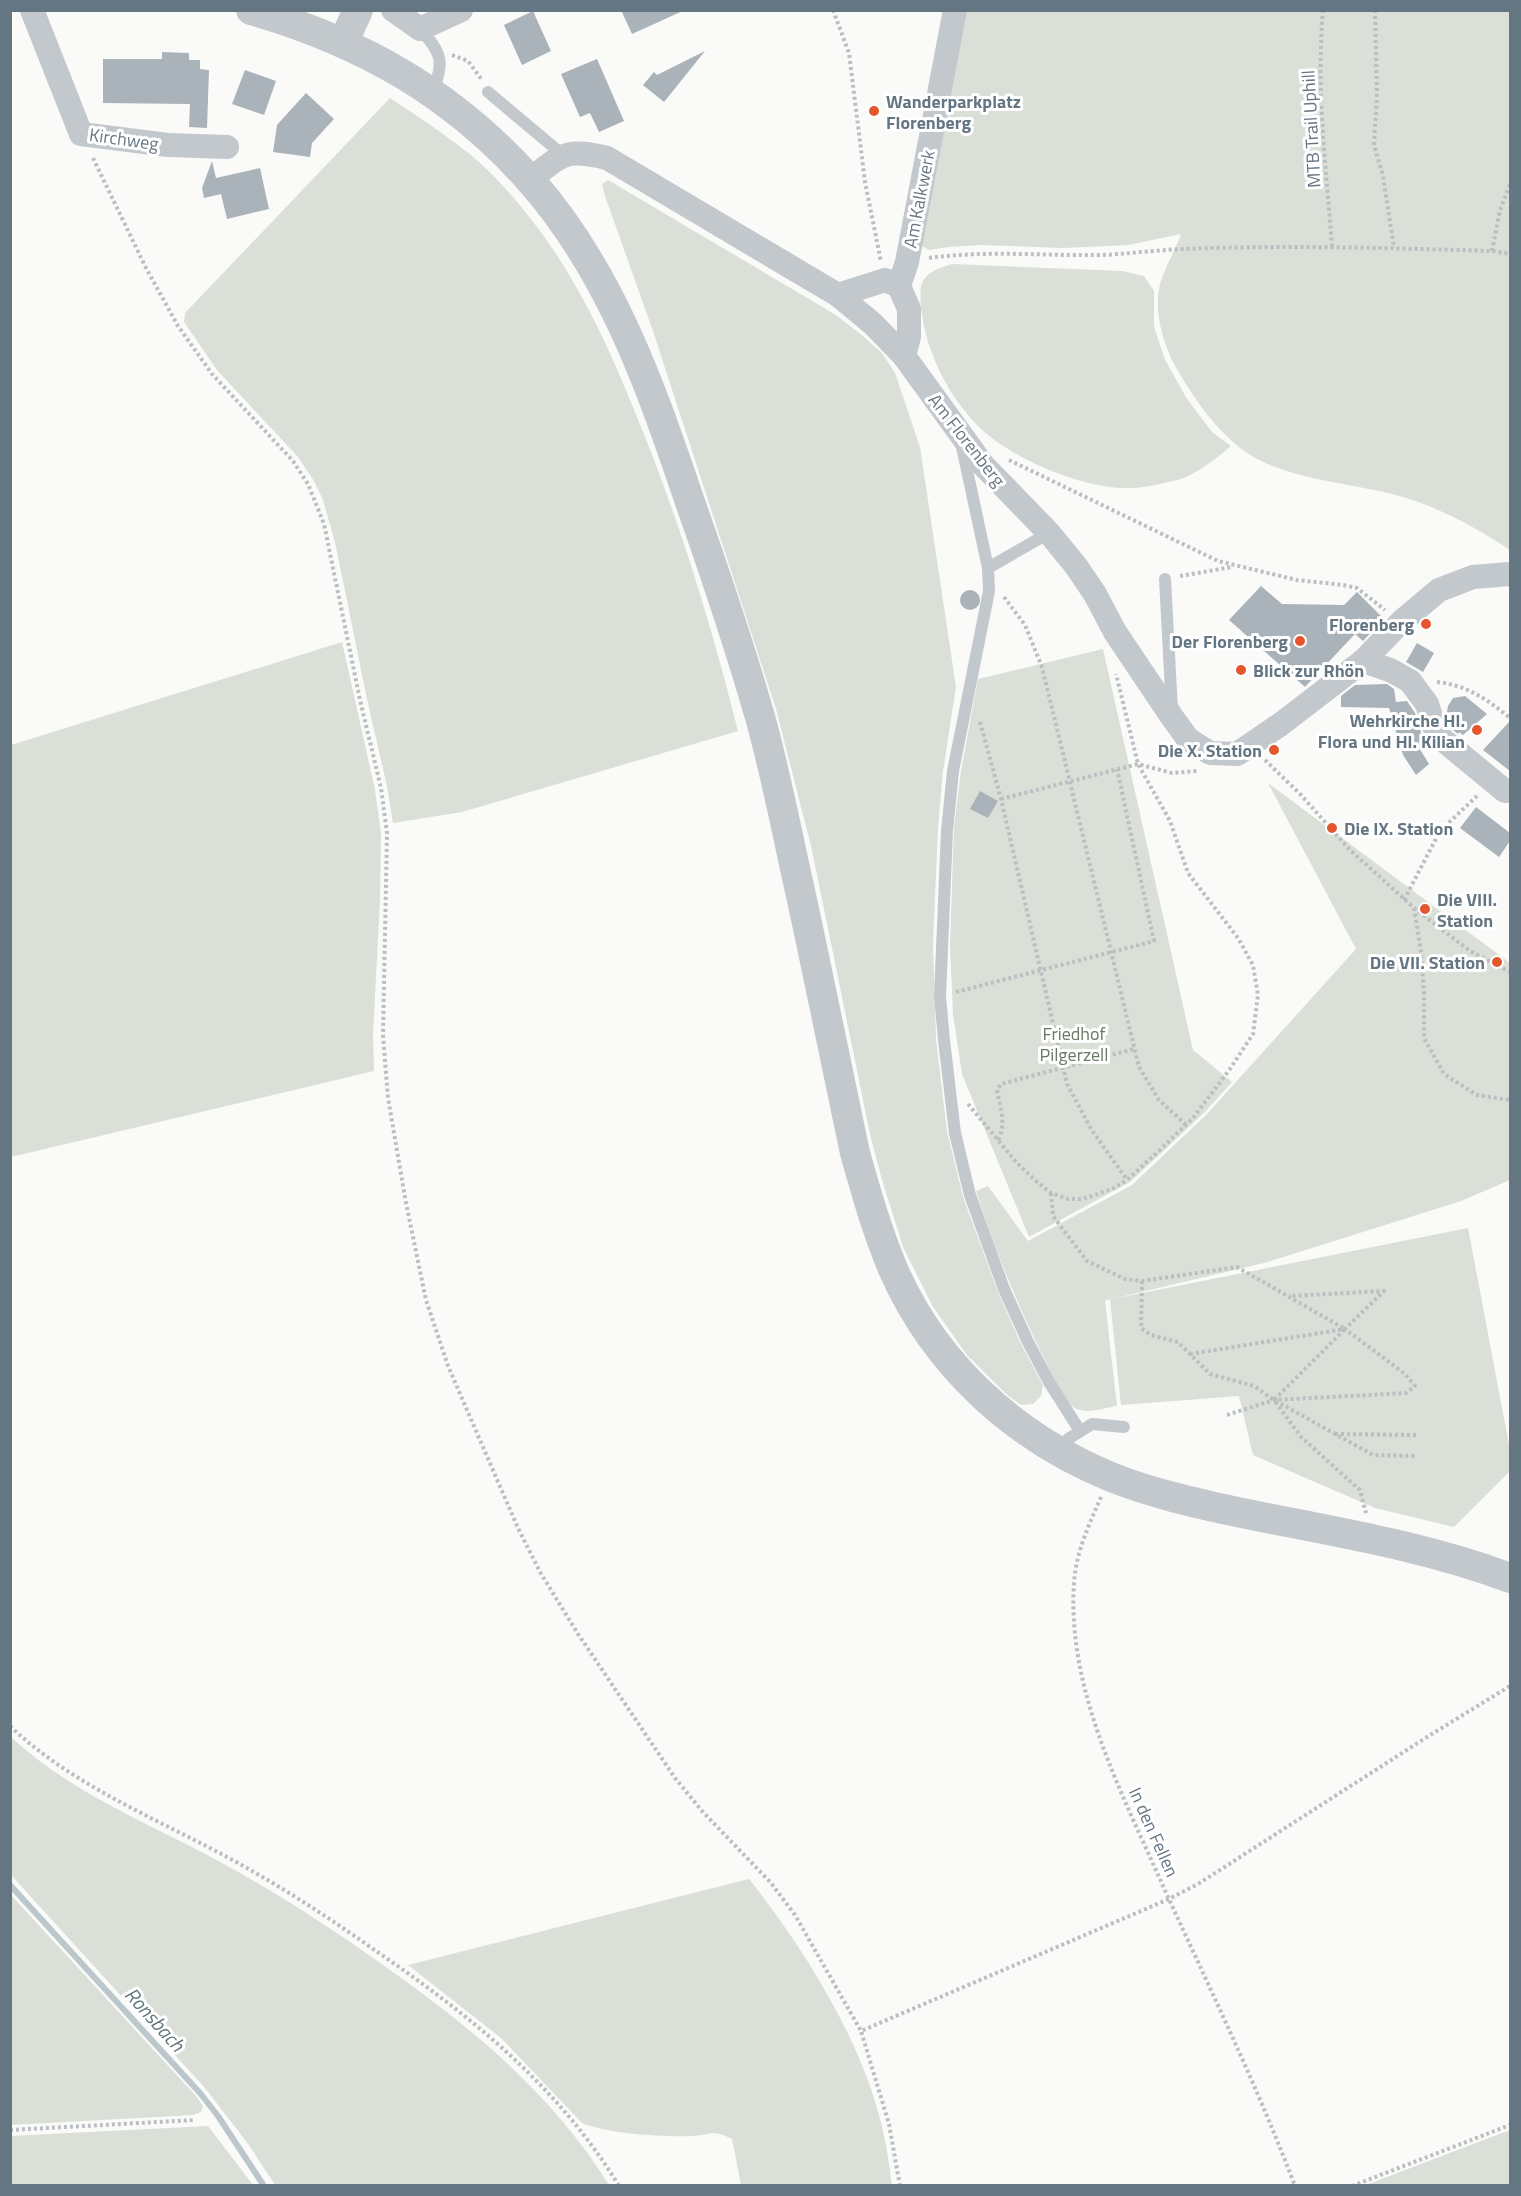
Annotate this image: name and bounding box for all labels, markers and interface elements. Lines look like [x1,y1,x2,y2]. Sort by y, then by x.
street label: MTB Trail Uphill [1294,69,1328,189]
place label: Wanderparkplatz Florenberg [886,88,1021,136]
marker: Wanderparkplatz Florenberg [867,104,881,118]
street label: Kirchweg [88,121,160,157]
street label: Am Kalkwerk [896,147,942,250]
street label: Am Florenberg [922,388,1012,492]
place label: Florenberg [1329,611,1414,638]
marker: Florenberg [1419,617,1433,631]
place label: Der Florenberg [1172,628,1288,655]
marker: Der Florenberg [1293,634,1307,648]
place label: Blick zur Rhön [1253,657,1364,684]
marker: Blick zur Rhön [1234,663,1248,677]
place label: Wehrkirche Hl. Flora und Hl. Kilian [1318,707,1465,755]
marker: Wehrkirche Hl. Flora und Hl. Kilian [1470,723,1484,737]
place label: Die X. Station [1158,737,1262,764]
marker: Die X. Station [1267,743,1281,757]
place label: Die IX. Station [1344,815,1453,842]
marker: Die IX. Station [1325,821,1339,835]
place label: Die VIII. Station [1437,886,1497,934]
marker: Die VIII. Station [1418,902,1432,916]
place label: Die VII. Station [1370,949,1485,976]
marker: Die VII. Station [1490,955,1504,969]
park label: Friedhof Pilgerzell [1040,1020,1108,1068]
street label: In den Fellen [1122,1783,1186,1881]
water label: Ronsbach [117,1980,193,2059]

